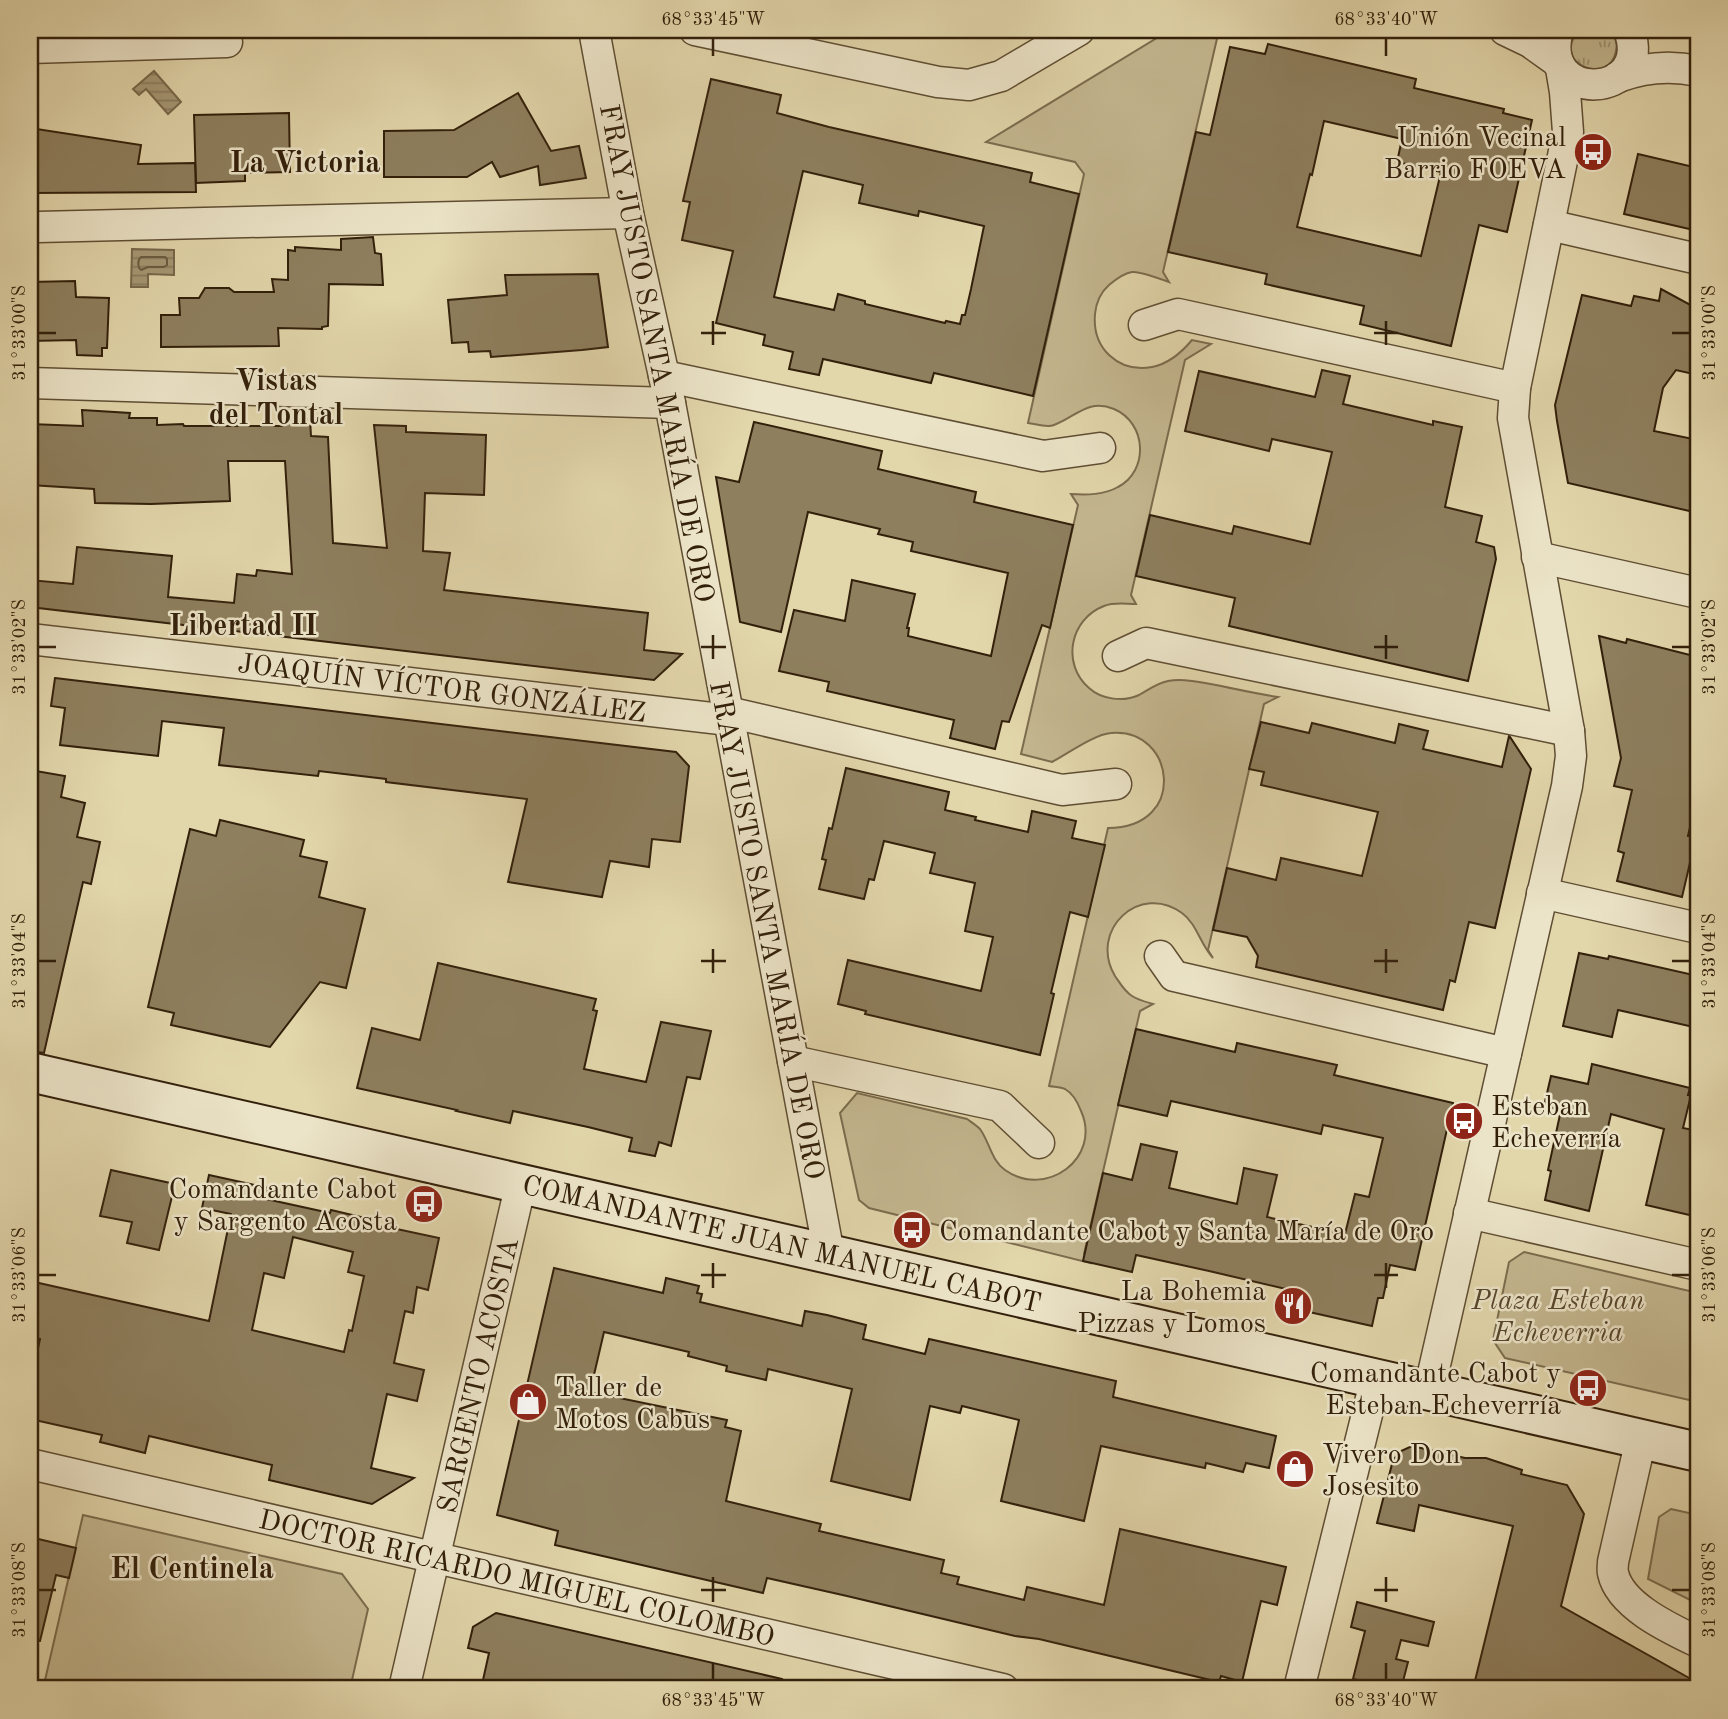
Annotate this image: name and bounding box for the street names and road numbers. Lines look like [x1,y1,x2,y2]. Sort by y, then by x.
street label: FRAY JUSTO SANTA MARÍA DE ORO [593,101,722,605]
street label: JOAQUÍN VÍCTOR GONZÁLEZ [236,646,648,729]
street label: FRAY JUSTO SANTA MARÍA DE ORO [703,678,832,1182]
street label: COMANDANTE JUAN MANUEL CABOT [519,1172,1044,1319]
street label: SARGENTO ACOSTA [435,1235,525,1516]
street label: DOCTOR RICARDO MIGUEL COLOMBO [256,1507,777,1653]

